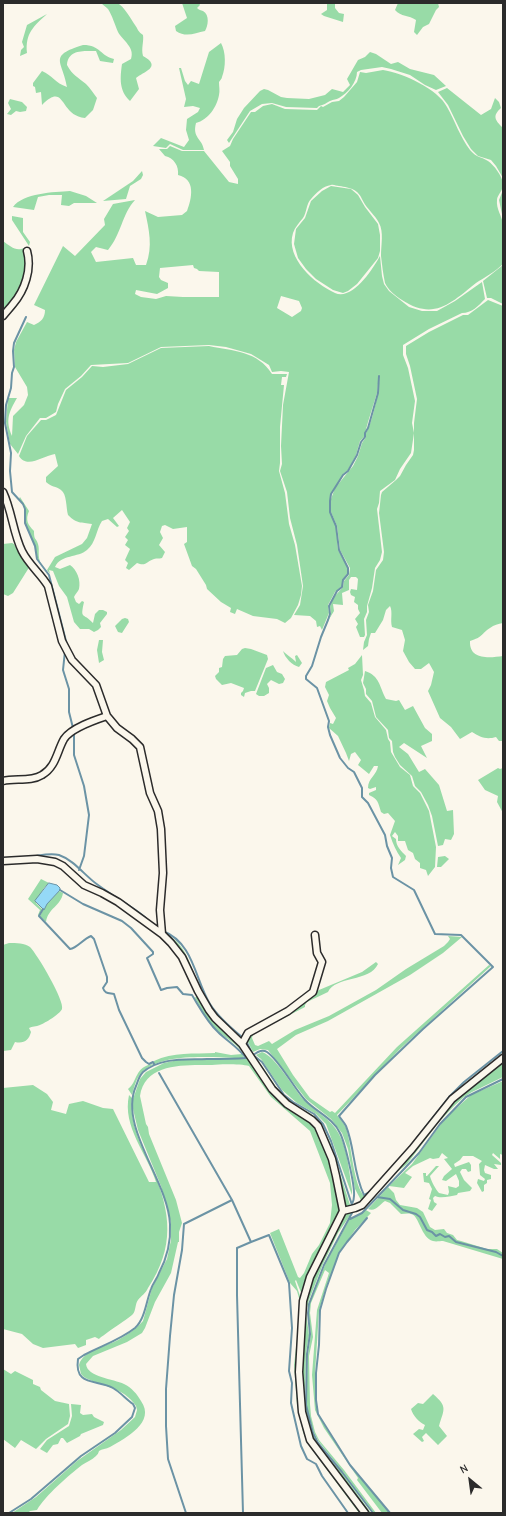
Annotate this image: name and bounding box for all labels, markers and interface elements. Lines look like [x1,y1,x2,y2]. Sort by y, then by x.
north arrow [450,1460,490,1500]
text: N [458,1462,470,1476]

